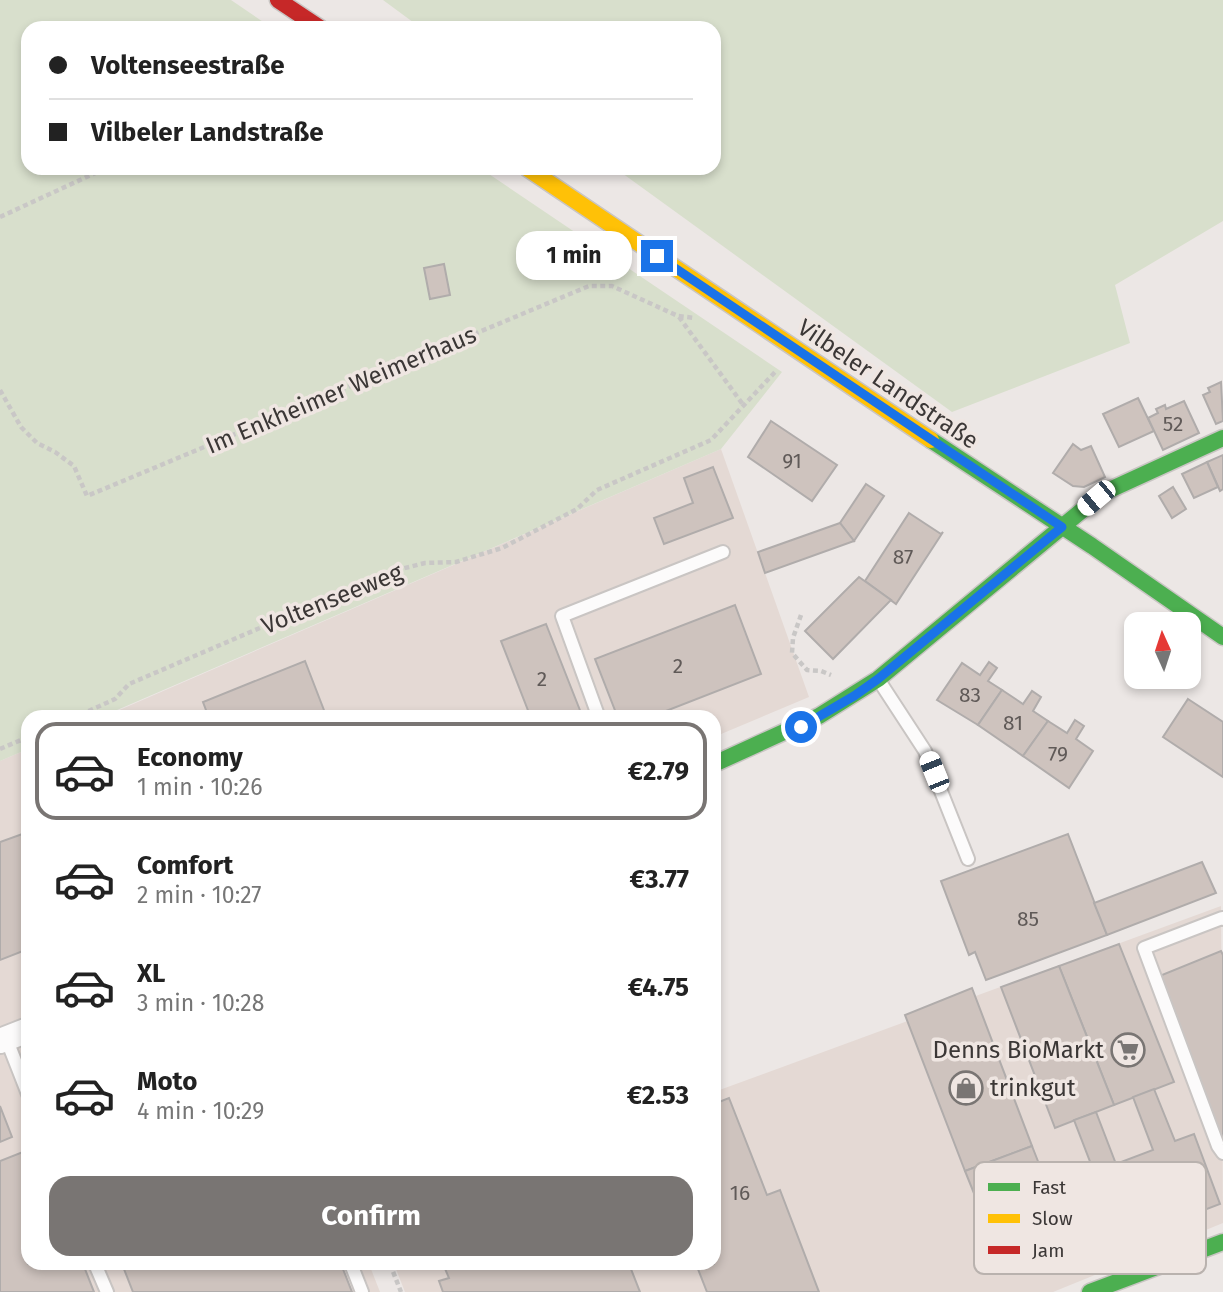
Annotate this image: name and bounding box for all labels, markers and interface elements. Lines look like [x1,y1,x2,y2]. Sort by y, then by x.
text: Voltenseestraße [91,50,285,81]
text: Vilbeler Landstraße [91,117,324,148]
callout: 1 min [517,232,632,280]
route end [641,240,673,272]
text: 1 min [546,241,602,269]
street label: Vilbeler Landstraße [792,313,984,455]
street label: Im Enkheimer Weimerhaus [202,320,480,460]
house number: 52 [1163,411,1183,437]
house number: 91 [782,448,802,474]
car [1074,476,1119,520]
house number: 87 [893,544,913,570]
street label: Voltenseeweg [257,558,407,640]
north arrow [1124,612,1200,690]
map controls [1124,612,1201,689]
house number: 2 [673,653,683,679]
house number: 2 [537,666,547,692]
house number: 83 [959,682,981,708]
house number: 81 [1003,710,1023,736]
route start [785,711,817,743]
icon: car [53,740,116,803]
house number: 79 [1048,741,1068,767]
text: Economy [137,742,243,773]
car [917,749,952,795]
text: €2.79 [628,756,689,787]
text: 1 min · 10:26 [137,773,262,801]
icon: car [53,848,116,911]
text: Comfort [137,850,233,881]
text: €3.77 [630,864,689,895]
text: 2 min · 10:27 [137,881,262,909]
house number: 85 [1017,906,1039,932]
icon: car [53,956,116,1019]
text: XL [137,958,165,989]
text: €4.75 [628,972,689,1003]
text: 3 min · 10:28 [137,989,264,1017]
supermarket icon: Denns BioMarkt [1109,1031,1147,1069]
place label: Denns BioMarkt [932,1036,1104,1064]
icon: car [53,1064,116,1127]
text: Moto [137,1066,197,1097]
shop icon: trinkgut [947,1069,985,1107]
place label: trinkgut [990,1074,1076,1102]
text: €2.53 [627,1080,689,1111]
text: 4 min · 10:29 [137,1097,264,1125]
legend [974,1162,1206,1274]
button: Confirm [49,1176,693,1256]
text: Fast [1032,1176,1066,1199]
house number: 16 [730,1180,750,1206]
text: Slow [1032,1207,1073,1230]
text: Jam [1032,1239,1064,1262]

